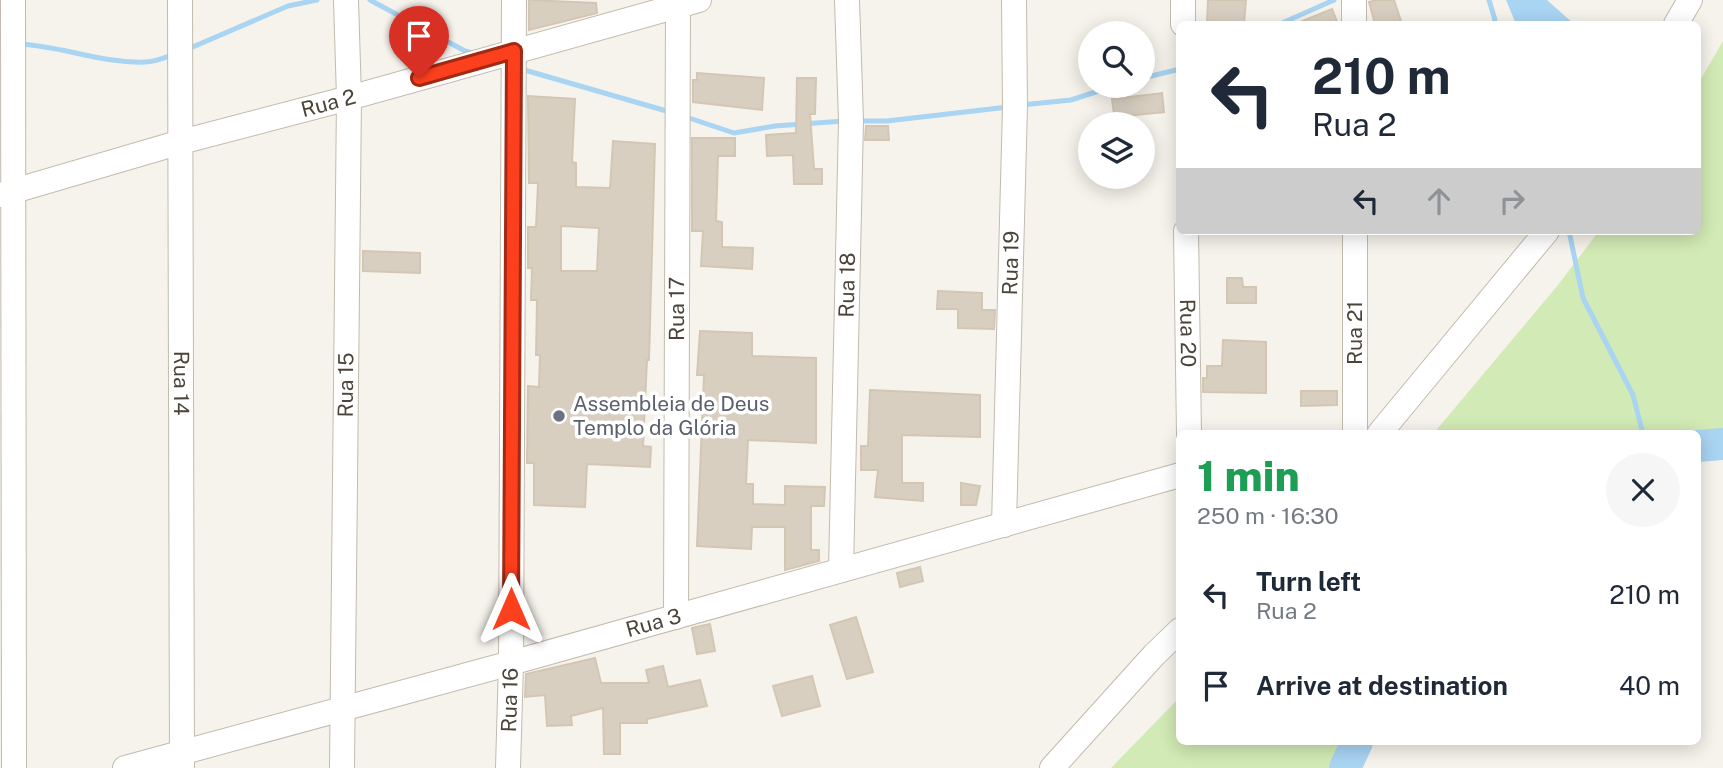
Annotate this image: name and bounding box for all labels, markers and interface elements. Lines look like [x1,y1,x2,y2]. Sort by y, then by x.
pin [389,6,449,78]
icon: arrive [400,17,438,55]
map controls [1078,21,1155,189]
button: search [1078,21,1155,98]
text: 210 m [1312,47,1451,105]
icon: left [1197,49,1288,140]
street label: Rua 2 [298,84,358,122]
text: Rua 2 [1312,106,1397,143]
button: layers [1078,112,1155,189]
icon: left [1347,182,1385,220]
icon: ahead [1420,182,1458,220]
icon: right [1493,182,1531,220]
street label: Rua 19 [997,230,1024,296]
street label: Rua 18 [834,252,860,318]
street label: Rua 17 [664,277,689,341]
street label: Rua 20 [1175,299,1201,367]
street label: Rua 21 [1342,301,1367,365]
street label: Rua 14 [169,351,194,415]
street label: Rua 15 [333,352,358,418]
place label: Assembleia de Deus Templo da Glória [573,391,769,440]
marker: Assembleia de Deus Templo da Glória [551,408,567,424]
text: 1 min [1197,451,1300,500]
button: close [1606,453,1680,527]
text: 250 m · 16:30 [1197,502,1339,529]
text: Turn left [1256,566,1361,597]
position arrow [474,572,548,646]
icon: left [1197,576,1235,614]
text: 210 m [1609,579,1680,610]
text: Rua 2 [1256,597,1317,624]
street label: Rua 3 [623,603,684,642]
street label: Rua 16 [496,667,523,733]
icon: arrive [1197,667,1235,705]
text: Arrive at destination [1256,670,1508,701]
text: 40 m [1619,670,1680,701]

